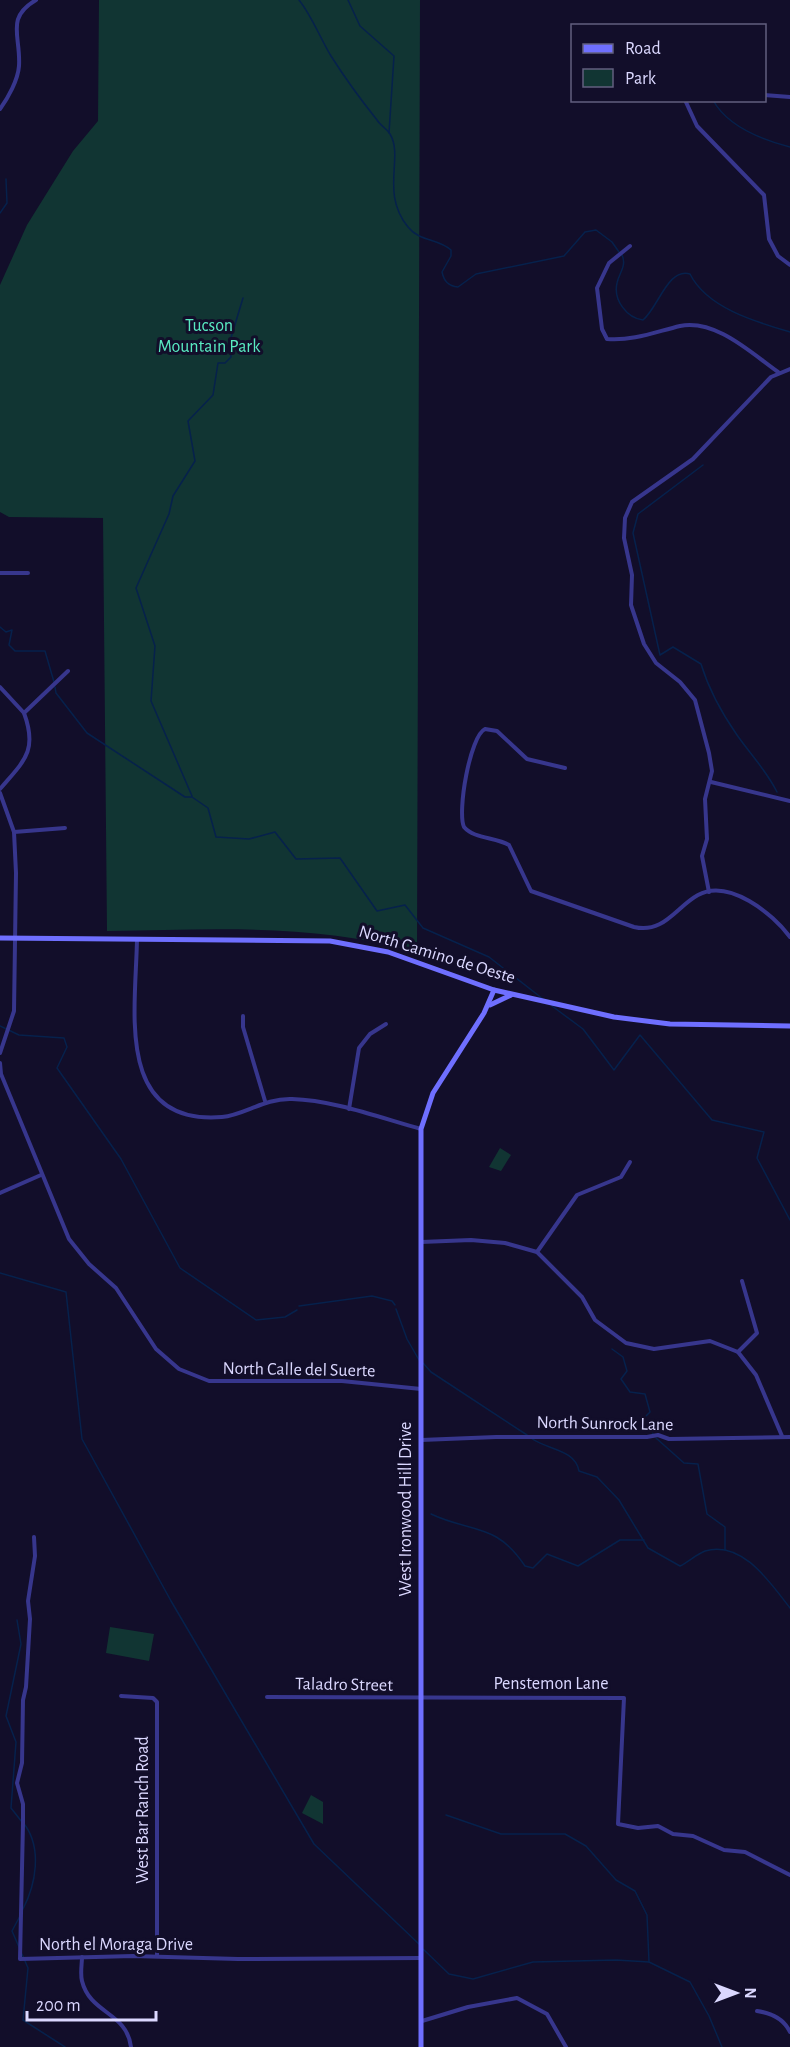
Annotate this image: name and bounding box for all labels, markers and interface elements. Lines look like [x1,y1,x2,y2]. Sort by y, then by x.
legend [571,24,766,102]
text: Road [625,40,661,58]
text: Park [625,70,657,88]
park label: Tucson Mountain Park [158,317,261,356]
street label: North Camino de Oeste [357,923,517,987]
street label: North Calle del Suerte [222,1360,376,1380]
street label: North Sunrock Lane [536,1414,674,1434]
street label: West Ironwood Hill Drive [397,1422,415,1596]
street label: Taladro Street [295,1675,393,1695]
street label: Penstemon Lane [493,1675,609,1693]
street label: West Bar Ranch Road [134,1736,152,1884]
street label: North el Moraga Drive [39,1936,193,1954]
north arrow [706,1963,766,2023]
scale bar [27,1984,156,2022]
text: N [742,1987,758,1999]
text: 200 m [36,1997,81,2015]

